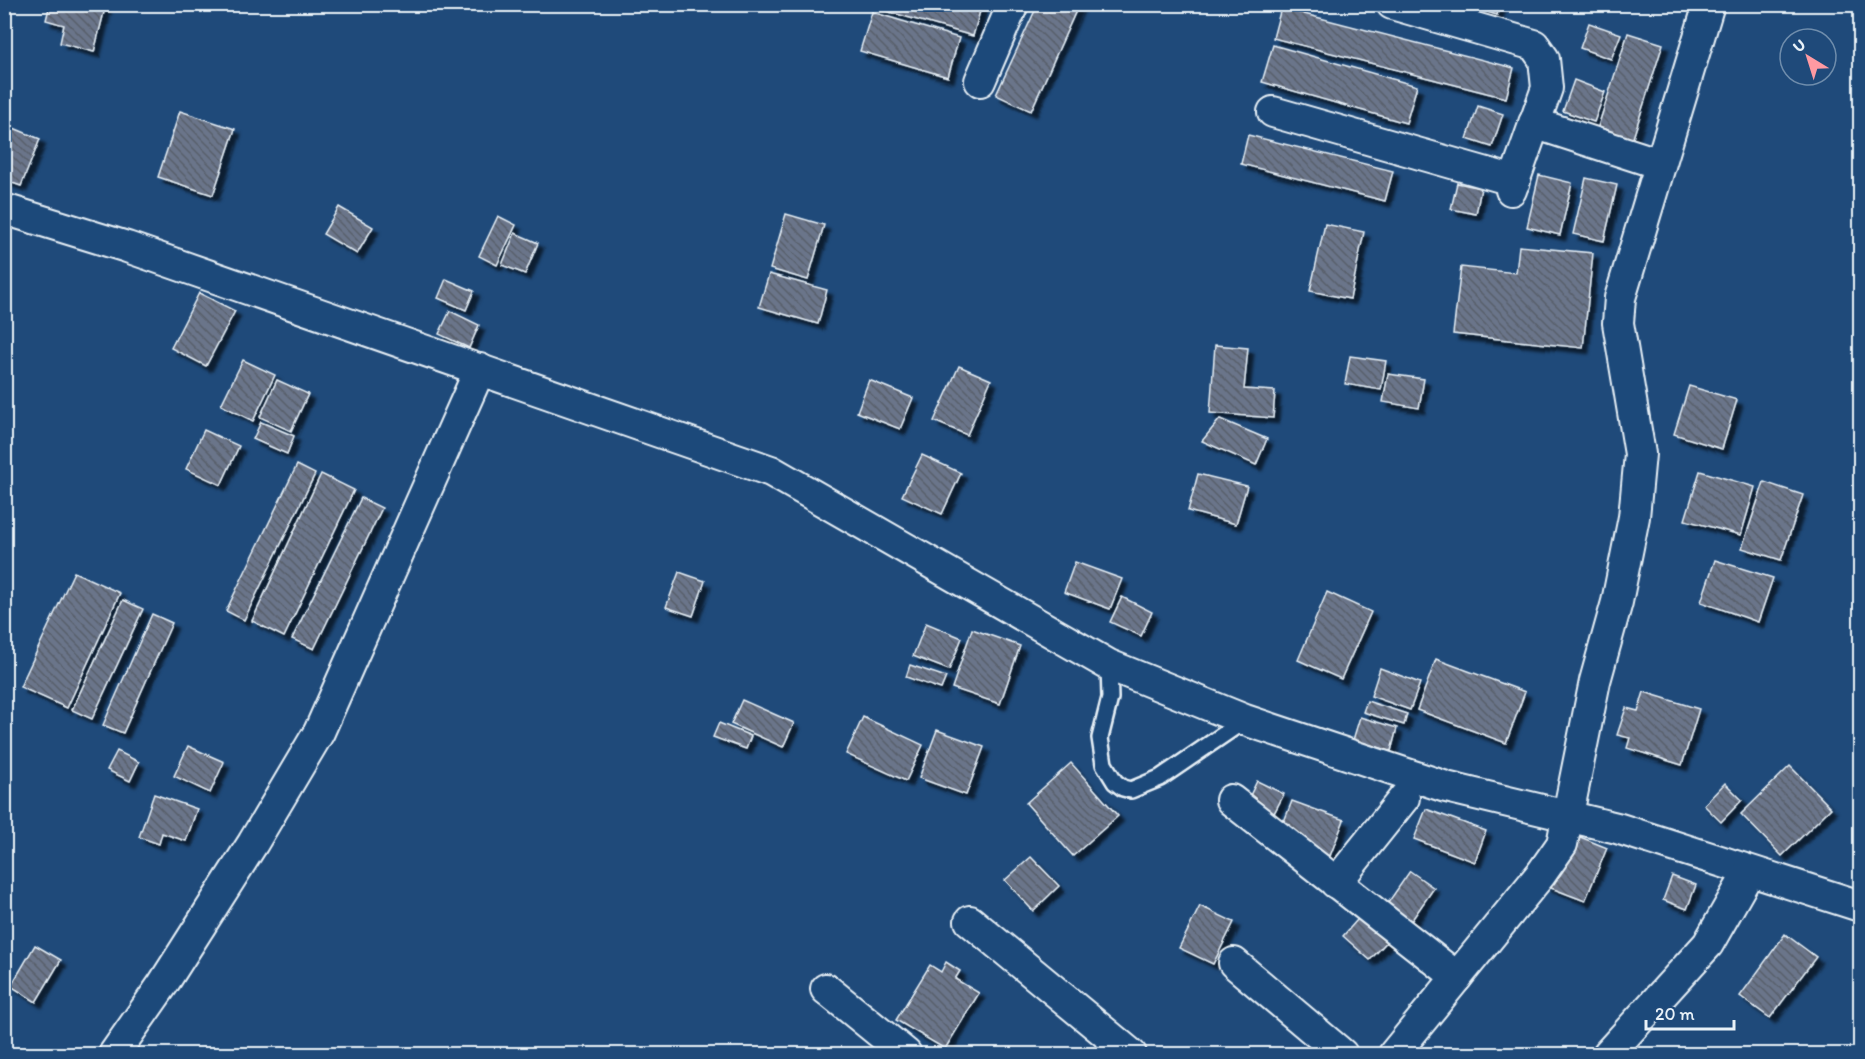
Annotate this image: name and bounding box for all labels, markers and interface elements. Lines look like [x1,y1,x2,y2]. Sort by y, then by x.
north arrow [1778,27,1838,87]
text: U [1789,35,1809,56]
scale bar [1646,993,1734,1031]
text: 20 m [1655,1003,1695,1025]

